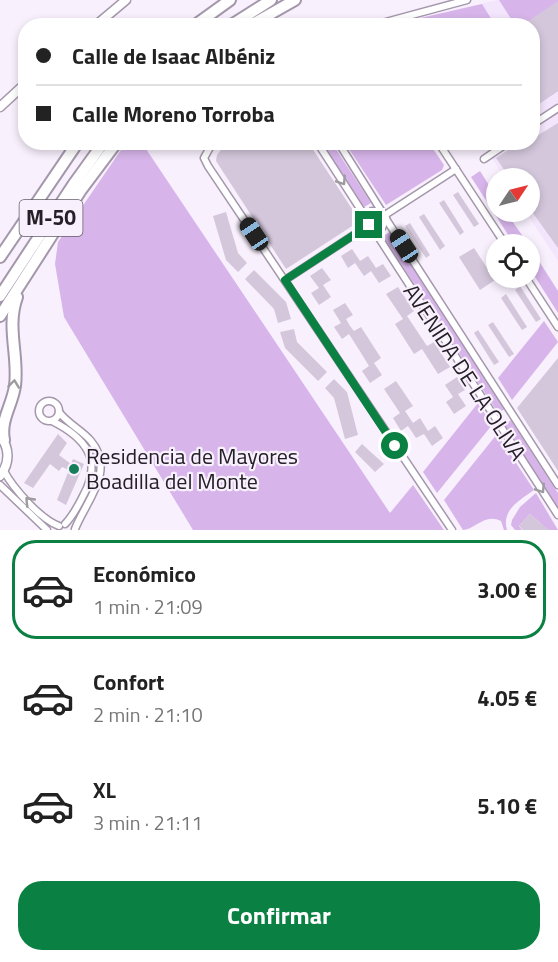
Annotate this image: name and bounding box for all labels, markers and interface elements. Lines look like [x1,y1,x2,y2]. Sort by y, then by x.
text: Calle de Isaac Albéniz [72,39,275,73]
text: Calle Moreno Torroba [72,97,275,131]
north arrow [486,168,540,222]
map controls [486,168,540,288]
one-way arrow [335,175,346,186]
road number: M-50 [20,200,82,236]
route end [355,211,382,238]
car [236,214,272,254]
car [387,226,421,266]
button: locate [486,234,540,288]
street label: AVENIDA DE LA OLIVA [395,277,535,467]
one-way arrow [7,380,20,389]
route start [381,432,408,459]
place label: Residencia de Mayores Boadilla del Monte [86,439,298,498]
marker: Residencia de Mayores Boadilla del Monte [67,462,81,476]
one-way arrow [534,482,545,493]
one-way arrow [25,498,36,509]
text: Económico [93,557,196,591]
icon: car [21,563,75,617]
text: 3.00 € [477,573,537,607]
text: 1 min · 21:09 [93,591,203,622]
text: Confort [93,665,164,699]
icon: car [21,671,75,725]
text: 4.05 € [477,681,537,715]
text: 2 min · 21:10 [93,699,203,730]
text: XL [93,773,116,807]
icon: car [21,779,75,833]
text: 5.10 € [477,789,537,823]
text: 3 min · 21:11 [93,807,203,838]
button: Confirmar [18,881,540,950]

